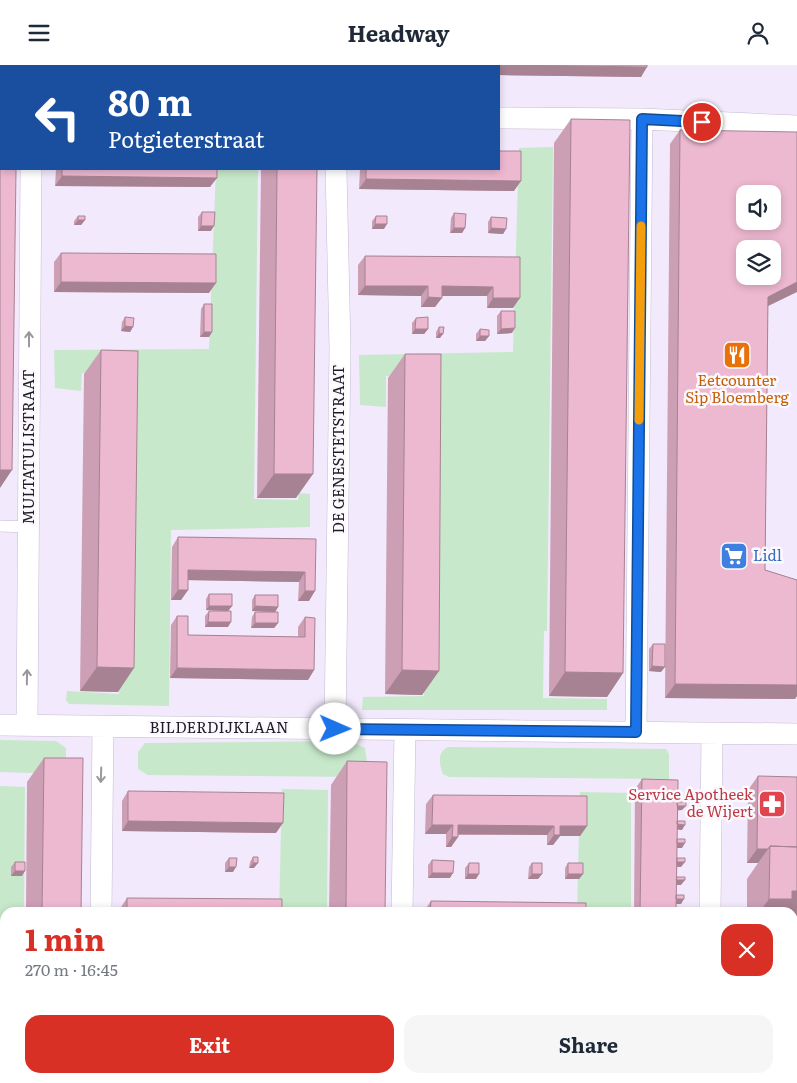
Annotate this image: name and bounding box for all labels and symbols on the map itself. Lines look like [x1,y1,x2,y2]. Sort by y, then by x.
pin [681,101,723,143]
one-way arrow [24,332,34,348]
restaurant icon: Eetcounter Sip Bloemberg [722,340,752,370]
street label: DE GENESTETSTRAAT [326,365,349,533]
place label: Eetcounter Sip Bloemberg [685,368,789,408]
street label: MULTATULISTRAAT [16,369,39,525]
supermarket icon: Lidl [719,541,749,571]
place label: Lidl [753,543,782,566]
one-way arrow [23,669,32,685]
position arrow [308,702,360,754]
street label: BILDERDIJKLAAN [150,715,288,738]
one-way arrow [97,767,106,783]
place label: Service Apotheek de Wijert [628,782,754,822]
pharmacy icon: Service Apotheek de Wijert [757,789,787,819]

